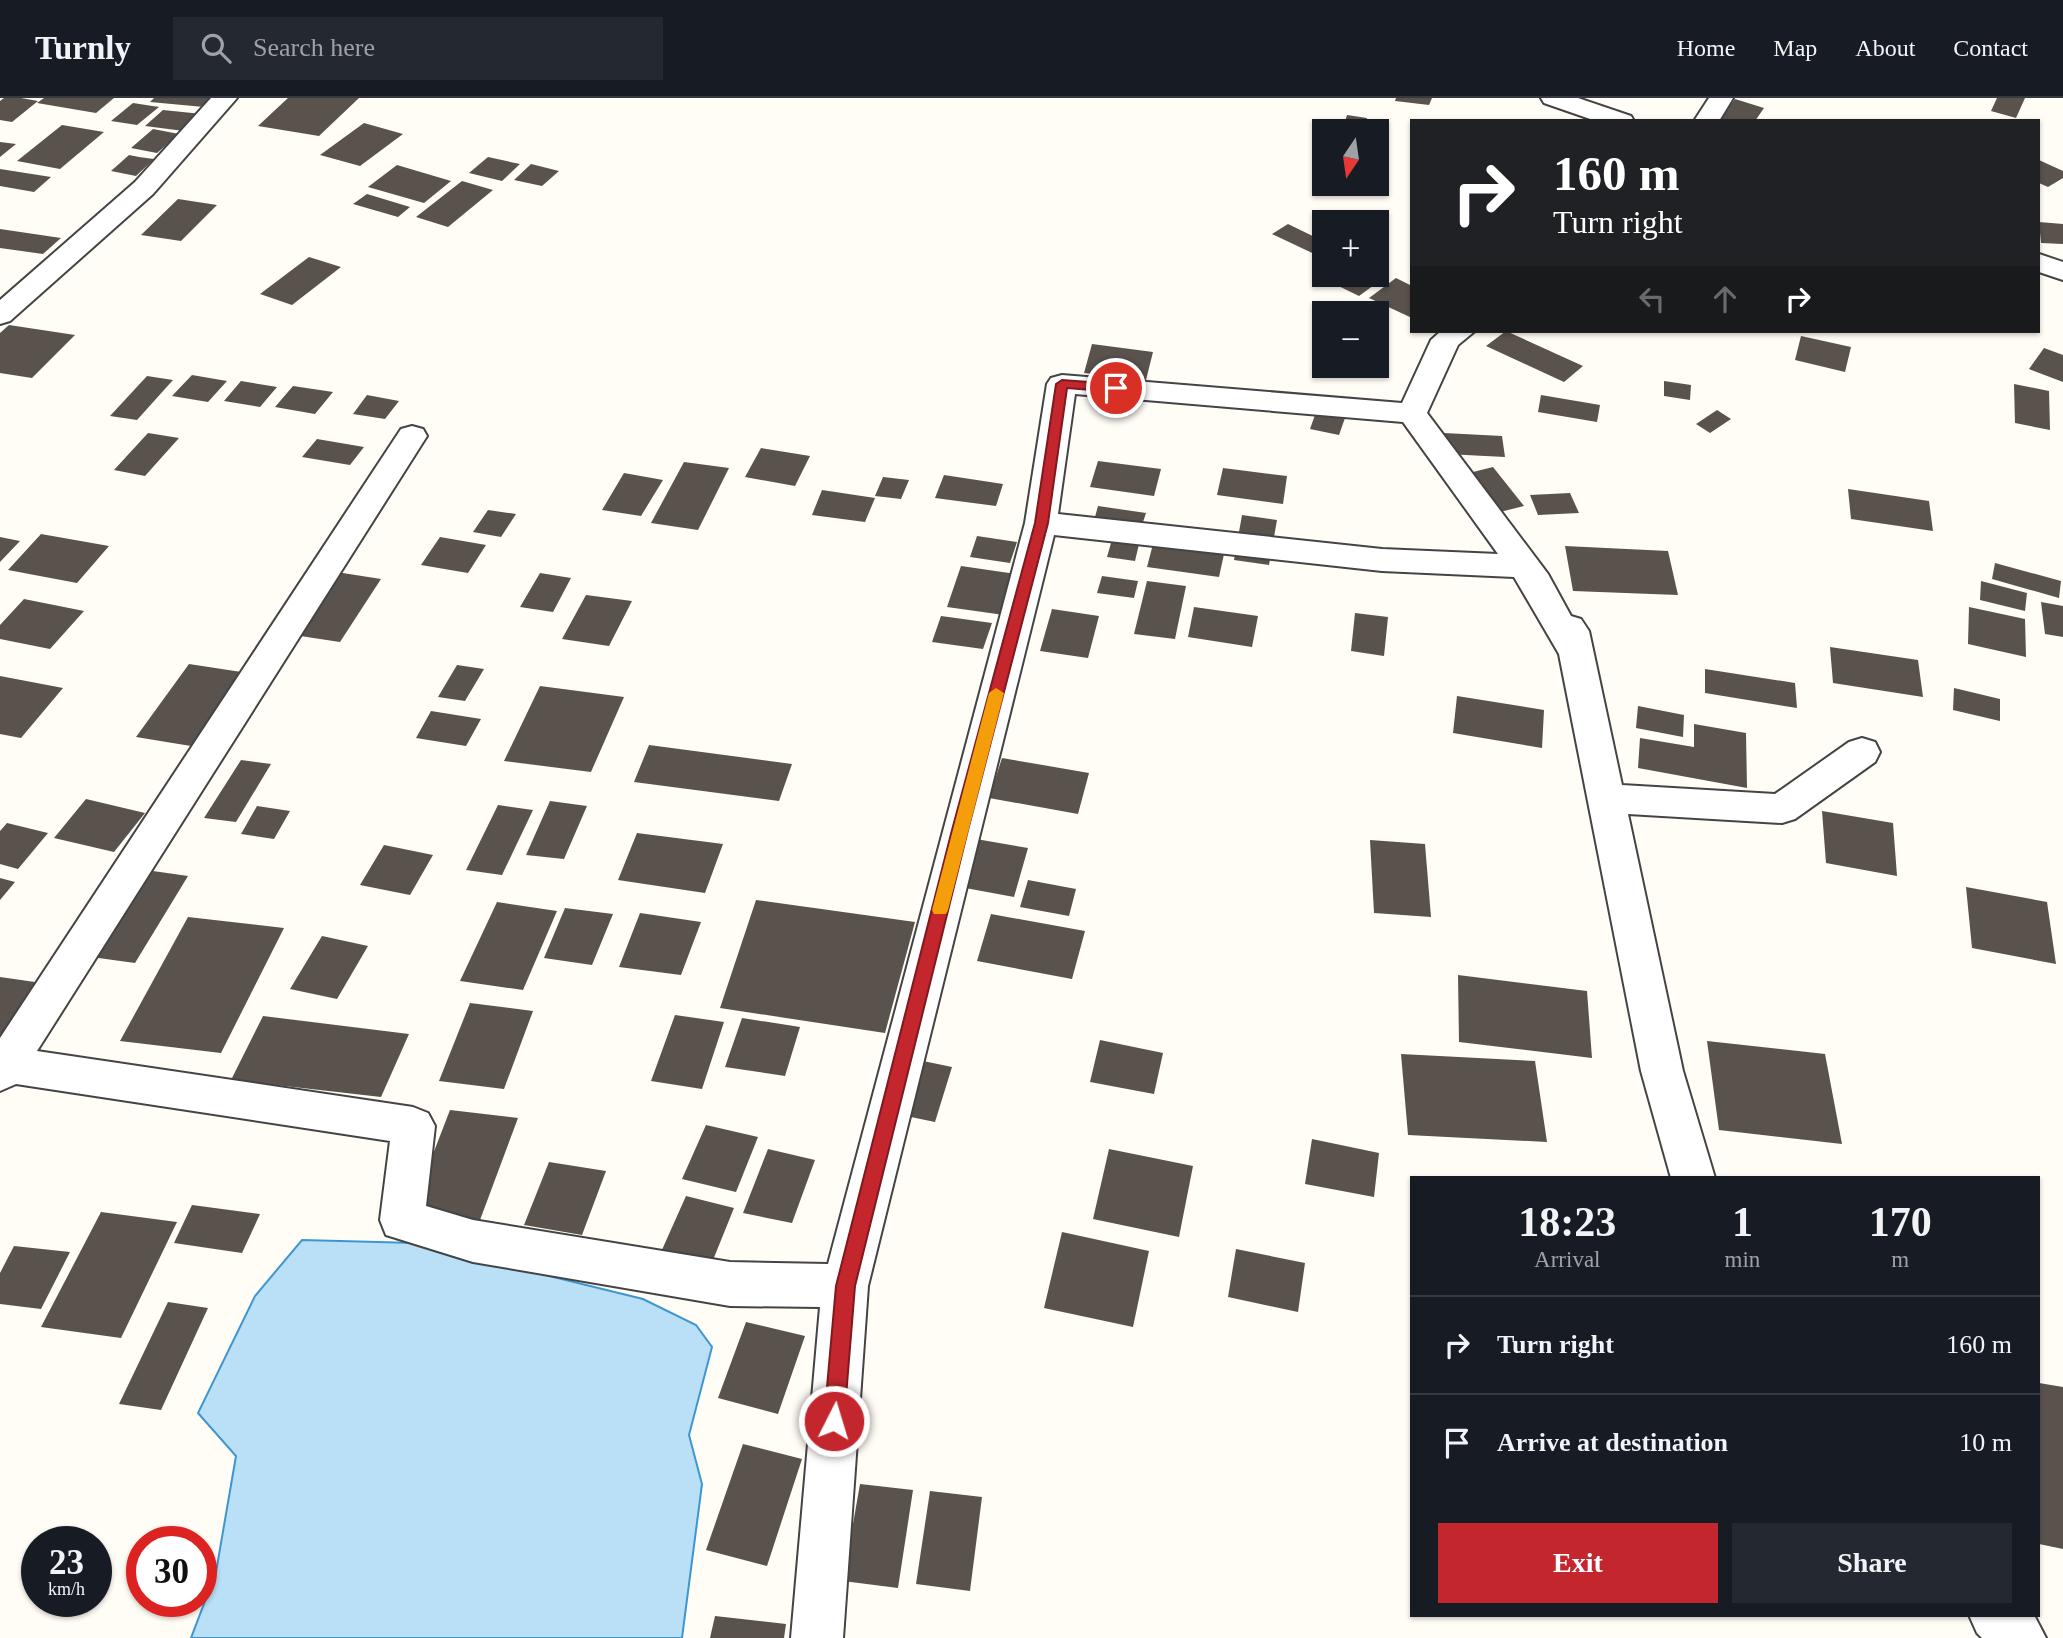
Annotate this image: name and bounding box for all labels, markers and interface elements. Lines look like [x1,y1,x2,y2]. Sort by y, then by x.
search box [173,17,663,80]
icon: search [197,29,235,67]
text: Turnly [35,30,131,66]
text: Search here [253,33,375,62]
text: Home [1677,35,1735,61]
text: Map [1773,35,1817,61]
text: About [1855,35,1915,61]
text: Contact [1953,35,2028,61]
north arrow [1312,119,1390,196]
map controls [1312,119,1389,378]
text: 160 m [1553,146,1680,201]
icon: right [1438,147,1529,238]
text: Turn right [1553,204,1683,240]
button: + [1312,210,1389,287]
icon: left [1633,280,1671,318]
icon: ahead [1706,280,1744,318]
icon: right [1779,280,1817,318]
button: − [1312,301,1389,378]
pin [1086,358,1146,418]
icon: arrive [1097,369,1135,407]
text: 18:23 [1518,1199,1616,1245]
text: 1 [1732,1199,1753,1245]
text: 170 [1869,1199,1932,1245]
text: Arrival [1534,1247,1601,1272]
text: min [1725,1247,1760,1272]
text: m [1891,1247,1909,1272]
icon: right [1438,1326,1476,1364]
text: Turn right [1497,1330,1614,1359]
text: 160 m [1946,1330,2012,1359]
position arrow [797,1384,871,1458]
icon: arrive [1438,1424,1476,1462]
text: Arrive at destination [1497,1428,1728,1457]
text: 10 m [1959,1428,2012,1457]
button: Exit [1438,1523,1718,1603]
button: Share [1732,1523,2012,1603]
speed limit sign: 30 [126,1526,217,1617]
text: 23 [49,1543,84,1582]
text: km/h [48,1579,85,1599]

